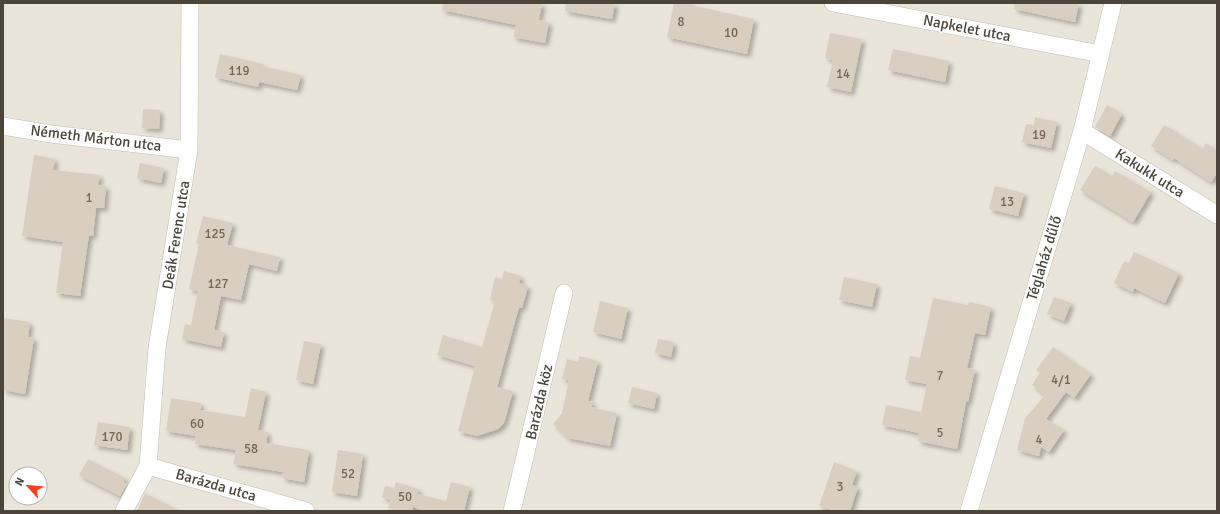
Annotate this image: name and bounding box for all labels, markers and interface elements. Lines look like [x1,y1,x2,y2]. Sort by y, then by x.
street label: Napkelet utca [922,11,1012,45]
house number: 8 [677,14,685,30]
house number: 10 [724,25,738,41]
house number: 119 [228,63,250,79]
house number: 14 [836,66,850,82]
street label: Németh Márton utca [29,121,163,155]
house number: 19 [1032,127,1046,143]
street label: Kakukk utca [1112,145,1188,201]
street label: Deák Ferenc utca [159,179,193,291]
house number: 1 [85,190,93,206]
house number: 13 [1000,194,1014,210]
street label: Téglaház dűlő [1023,213,1065,303]
house number: 125 [204,226,226,242]
house number: 127 [207,276,229,292]
street label: Barázda köz [522,362,556,441]
house number: 7 [936,368,944,384]
house number: 4/1 [1051,372,1071,388]
house number: 60 [190,416,204,432]
house number: 5 [936,425,944,441]
house number: 170 [101,429,123,445]
house number: 4 [1035,432,1043,448]
house number: 58 [244,441,258,457]
street label: Barázda utca [174,465,258,505]
north arrow [8,466,48,506]
house number: 52 [341,466,355,482]
text: N [12,475,27,488]
house number: 3 [836,479,844,495]
house number: 50 [398,489,412,505]

